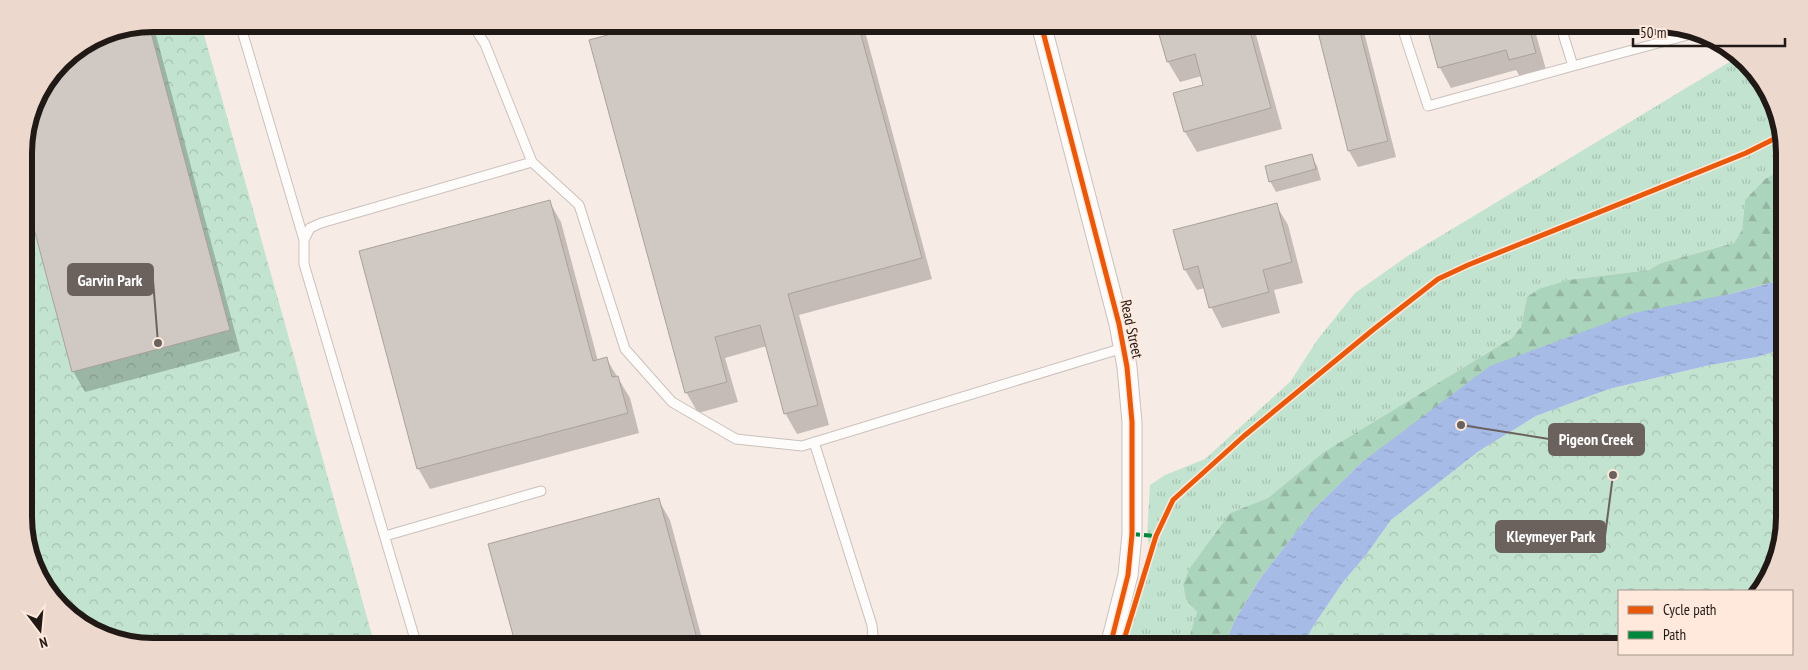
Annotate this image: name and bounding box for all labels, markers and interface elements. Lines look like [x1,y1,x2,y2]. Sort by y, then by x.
scale bar [1633,15,1786,47]
text: 50 m [1640,23,1666,42]
callout: Garvin Park [68,264,153,295]
text: Garvin Park [78,270,143,290]
street label: Read Street [1117,298,1147,360]
callout: Pigeon Creek [1549,424,1644,455]
text: Pigeon Creek [1559,429,1634,449]
callout: Kleymeyer Park [1496,521,1605,552]
text: Kleymeyer Park [1507,526,1596,546]
legend [1618,590,1793,655]
text: Cycle path [1663,600,1716,619]
north arrow [15,605,65,655]
text: Path [1663,625,1686,644]
text: N [37,633,50,652]

